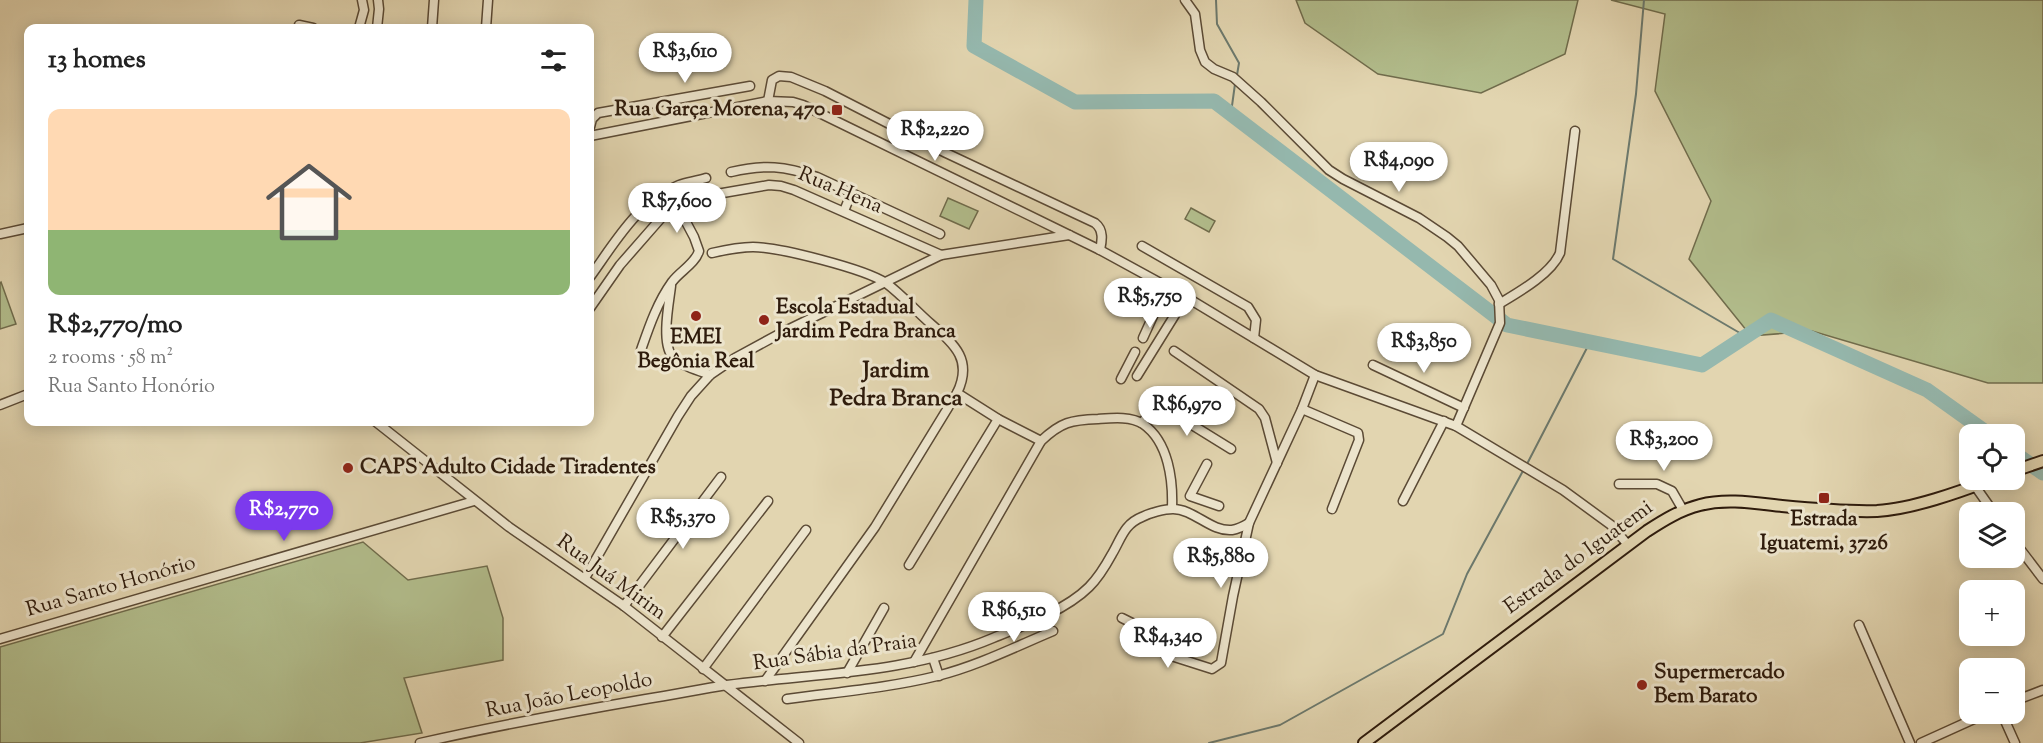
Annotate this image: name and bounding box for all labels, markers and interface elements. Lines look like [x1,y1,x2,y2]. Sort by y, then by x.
pin: R$3,610 [630,33,740,84]
text: R$3,610 [653,38,717,67]
text: 13 homes [48,42,146,79]
icon: filters [537,44,570,77]
place label: Rua Garça Morena, 470 [614,95,825,125]
marker: Rua Garça Morena, 470 [830,103,844,117]
pin: R$2,220 [880,111,990,162]
text: R$2,220 [901,116,969,145]
pin: R$4,090 [1344,142,1454,193]
text: R$4,090 [1364,147,1434,176]
icon: home [255,148,363,256]
street label: Rua Hena [793,160,887,222]
pin: R$7,600 [622,183,732,234]
text: R$7,600 [642,188,712,217]
pin: R$5,750 [1095,278,1205,329]
text: R$5,750 [1118,283,1182,312]
place label: Escola Estadual Jardim Pedra Branca [774,293,956,347]
text: R$2,770/mo [48,307,182,344]
marker: EMEI Begônia Real [689,309,703,323]
marker: Escola Estadual Jardim Pedra Branca [757,313,771,327]
place label: EMEI Begônia Real [638,323,755,377]
pin: R$3,850 [1369,323,1479,374]
text: R$3,850 [1391,328,1457,357]
text: 2 rooms · 58 m² [48,344,173,373]
district label: Jardim Pedra Branca [829,354,964,416]
text: Rua Santo Honório [48,373,215,402]
pin: R$6,970 [1132,386,1242,437]
text: R$6,970 [1152,391,1222,420]
pin: R$3,200 [1609,421,1719,472]
map controls [1959,424,2025,724]
button: locate [1959,424,2025,490]
text: R$3,200 [1630,426,1698,455]
place label: CAPS Adulto Cidade Tiradentes [360,453,656,483]
marker: CAPS Adulto Cidade Tiradentes [341,461,355,475]
pin: R$2,770 [229,491,339,542]
marker: Estrada Iguatemi, 3726 [1817,491,1831,505]
street label: Estrada do Iguatemi [1498,494,1660,622]
text: R$2,770 [249,496,319,525]
pin: R$5,370 [628,499,738,550]
button: layers [1959,502,2025,568]
text: R$5,370 [650,504,716,533]
place label: Estrada Iguatemi, 3726 [1760,505,1888,559]
street label: Rua Juá Mirim [550,528,672,628]
pin: R$5,880 [1166,538,1276,589]
text: R$5,880 [1187,543,1255,572]
street label: Rua Santo Honório [23,548,199,626]
button: + [1959,580,2025,646]
pin: R$6,510 [959,592,1069,643]
text: R$6,510 [982,597,1046,626]
pin: R$4,340 [1113,618,1223,669]
text: R$4,340 [1134,623,1202,652]
street label: Rua Sábia da Praia [751,627,919,679]
place label: Supermercado Bem Barato [1654,658,1785,712]
button: − [1959,658,2025,724]
street label: Rua João Leopoldo [483,665,655,727]
marker: Supermercado Bem Barato [1635,678,1649,692]

